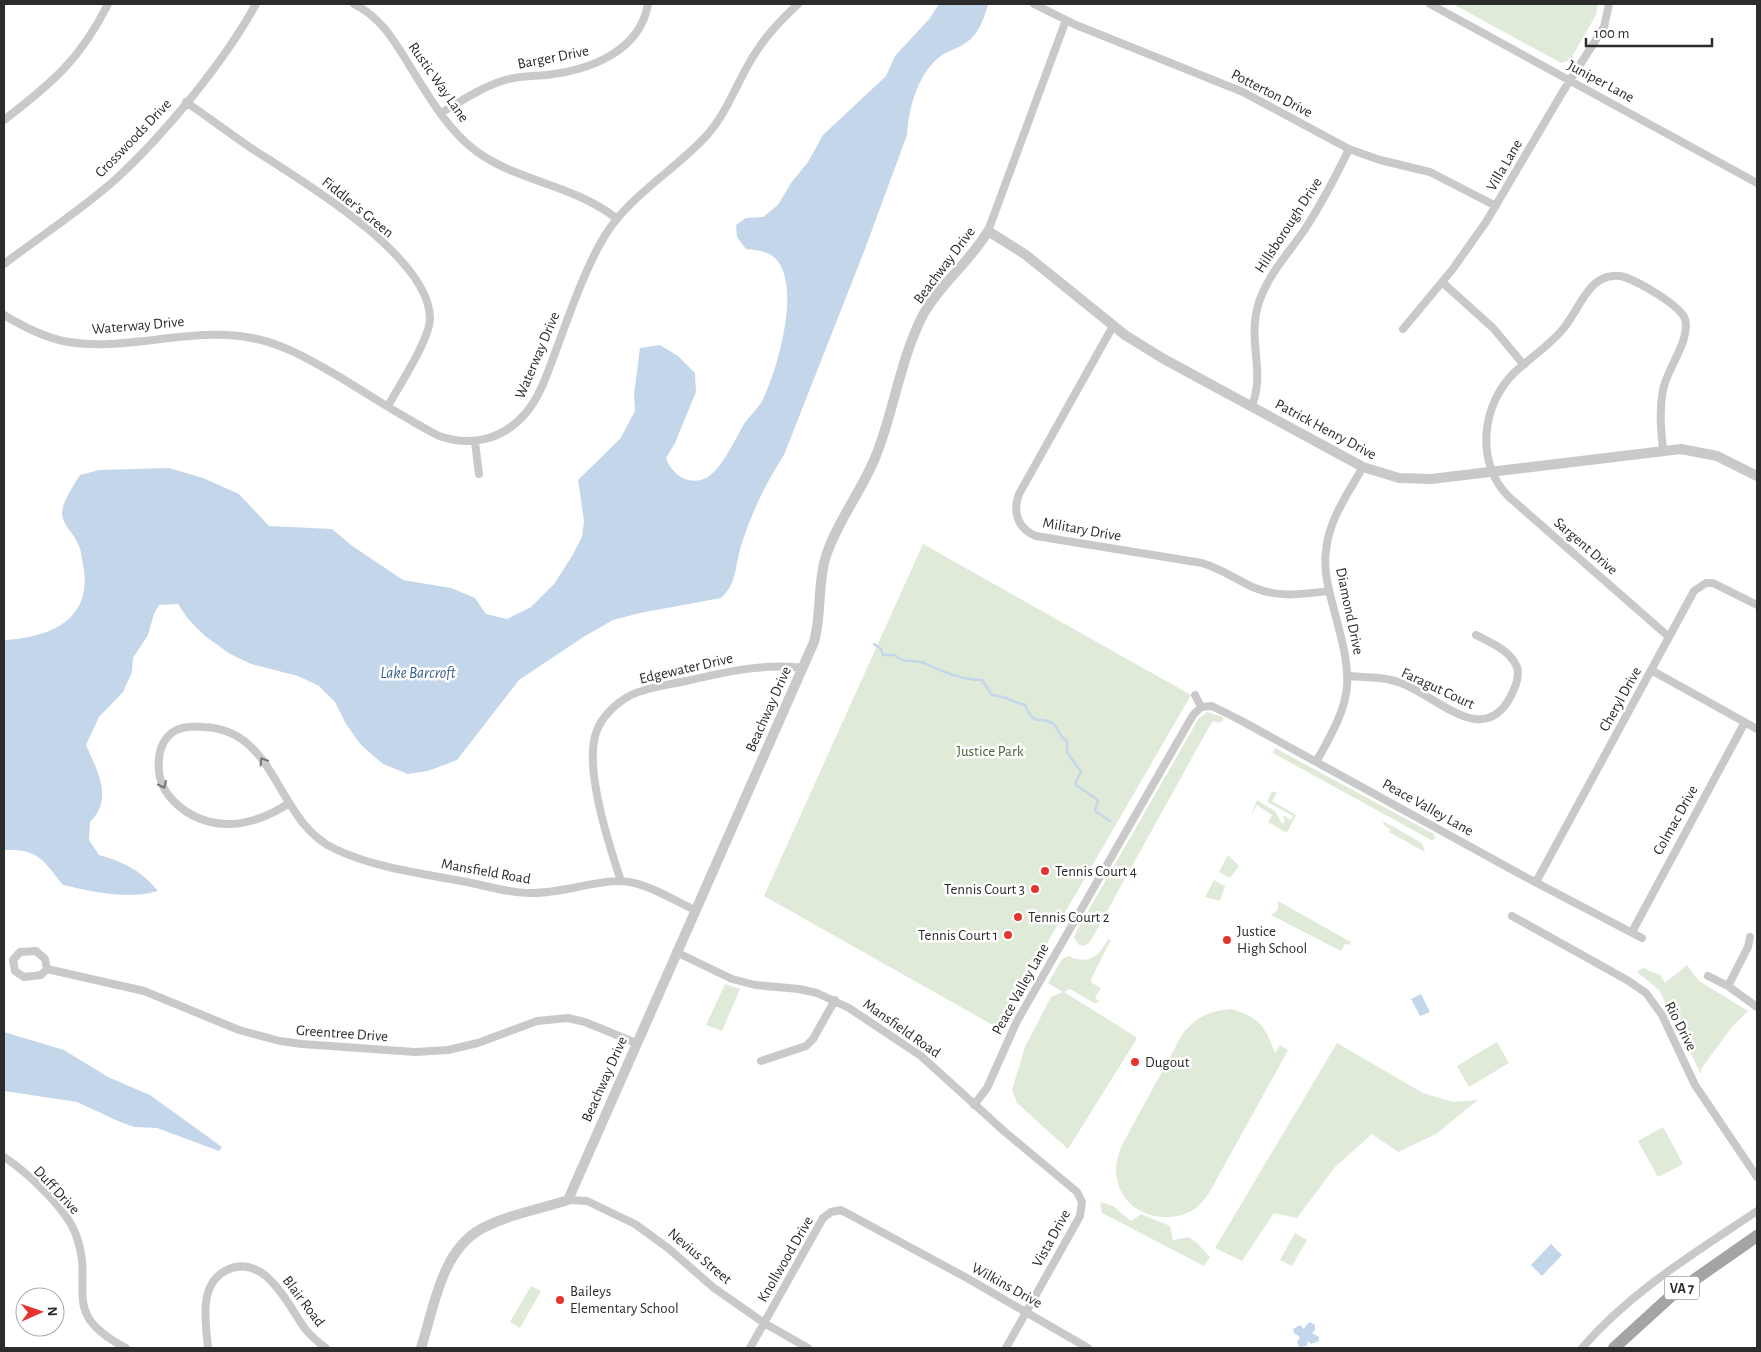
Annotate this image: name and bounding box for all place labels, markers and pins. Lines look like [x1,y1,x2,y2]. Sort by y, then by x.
place label: Tennis Court 4 [1055,864,1137,879]
marker: Tennis Court 4 [1039,865,1051,877]
place label: Tennis Court 3 [944,882,1025,897]
marker: Tennis Court 3 [1029,883,1041,895]
place label: Tennis Court 2 [1028,910,1110,925]
marker: Tennis Court 2 [1012,911,1024,923]
place label: Justice High School [1237,924,1307,956]
place label: Tennis Court 1 [918,928,998,943]
marker: Tennis Court 1 [1002,929,1014,941]
marker: Justice High School [1221,934,1233,946]
place label: Dugout [1145,1055,1190,1070]
marker: Dugout [1129,1056,1141,1068]
place label: Baileys Elementary School [570,1284,679,1316]
marker: Baileys Elementary School [554,1294,566,1306]

